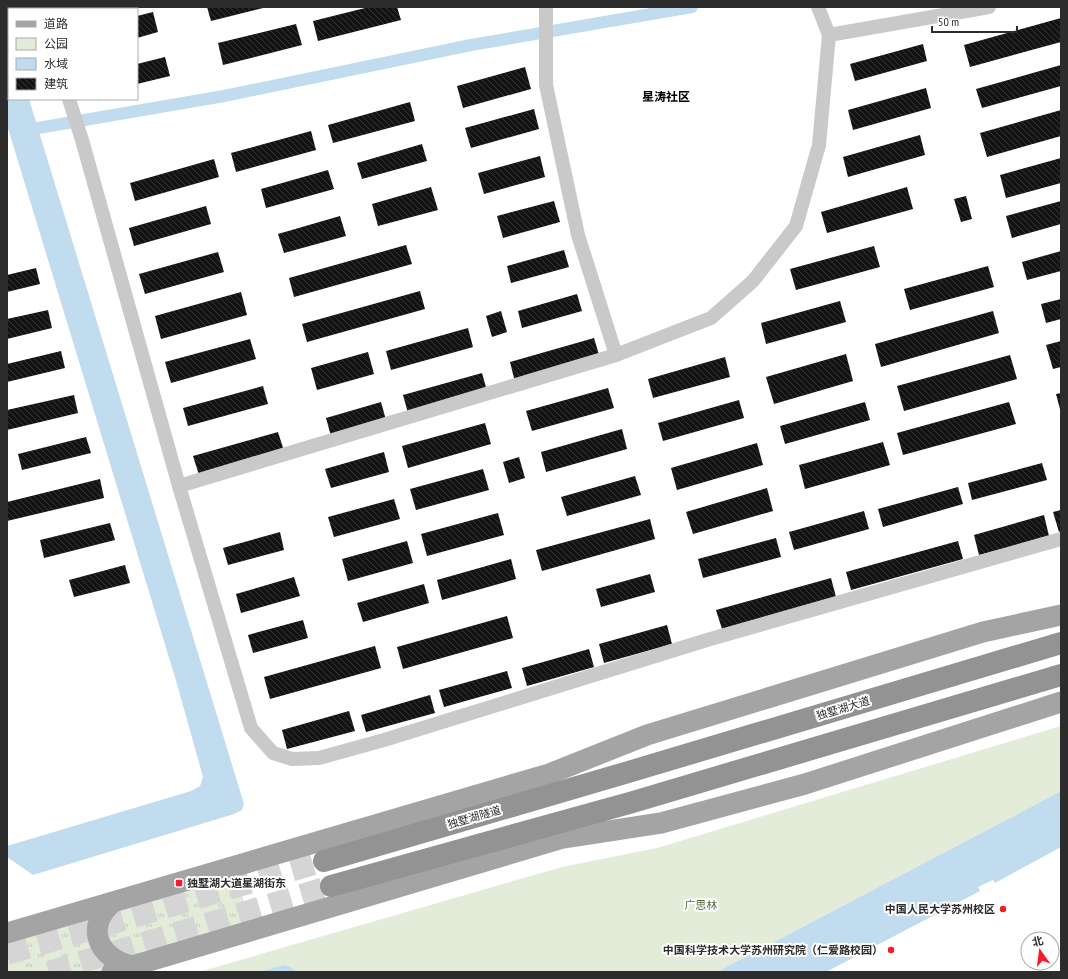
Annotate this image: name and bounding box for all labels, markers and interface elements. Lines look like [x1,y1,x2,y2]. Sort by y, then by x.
legend [8,8,138,100]
scale bar [932,8,1017,34]
text: 50 m [938,14,959,29]
text: 道路 [44,16,68,31]
text: 公园 [44,36,68,51]
text: 水域 [44,56,68,71]
text: 建筑 [44,76,68,91]
district label: 星涛社区 [642,89,690,104]
street label: 独墅湖大道 [815,693,871,723]
street label: 独墅湖隧道 [446,803,502,831]
place label: 独墅湖大道星湖街东 [187,876,286,890]
marker: 独墅湖大道星湖街东 [174,878,184,888]
park label: 广思林 [685,898,718,912]
place label: 中国人民大学苏州校区 [885,902,995,916]
marker: 中国人民大学苏州校区 [998,904,1008,914]
north arrow [1020,931,1060,971]
text: 北 [1031,933,1045,949]
place label: 中国科学技术大学苏州研究院（仁爱路校园） [663,943,883,957]
marker: 中国科学技术大学苏州研究院（仁爱路校园） [886,945,896,955]

